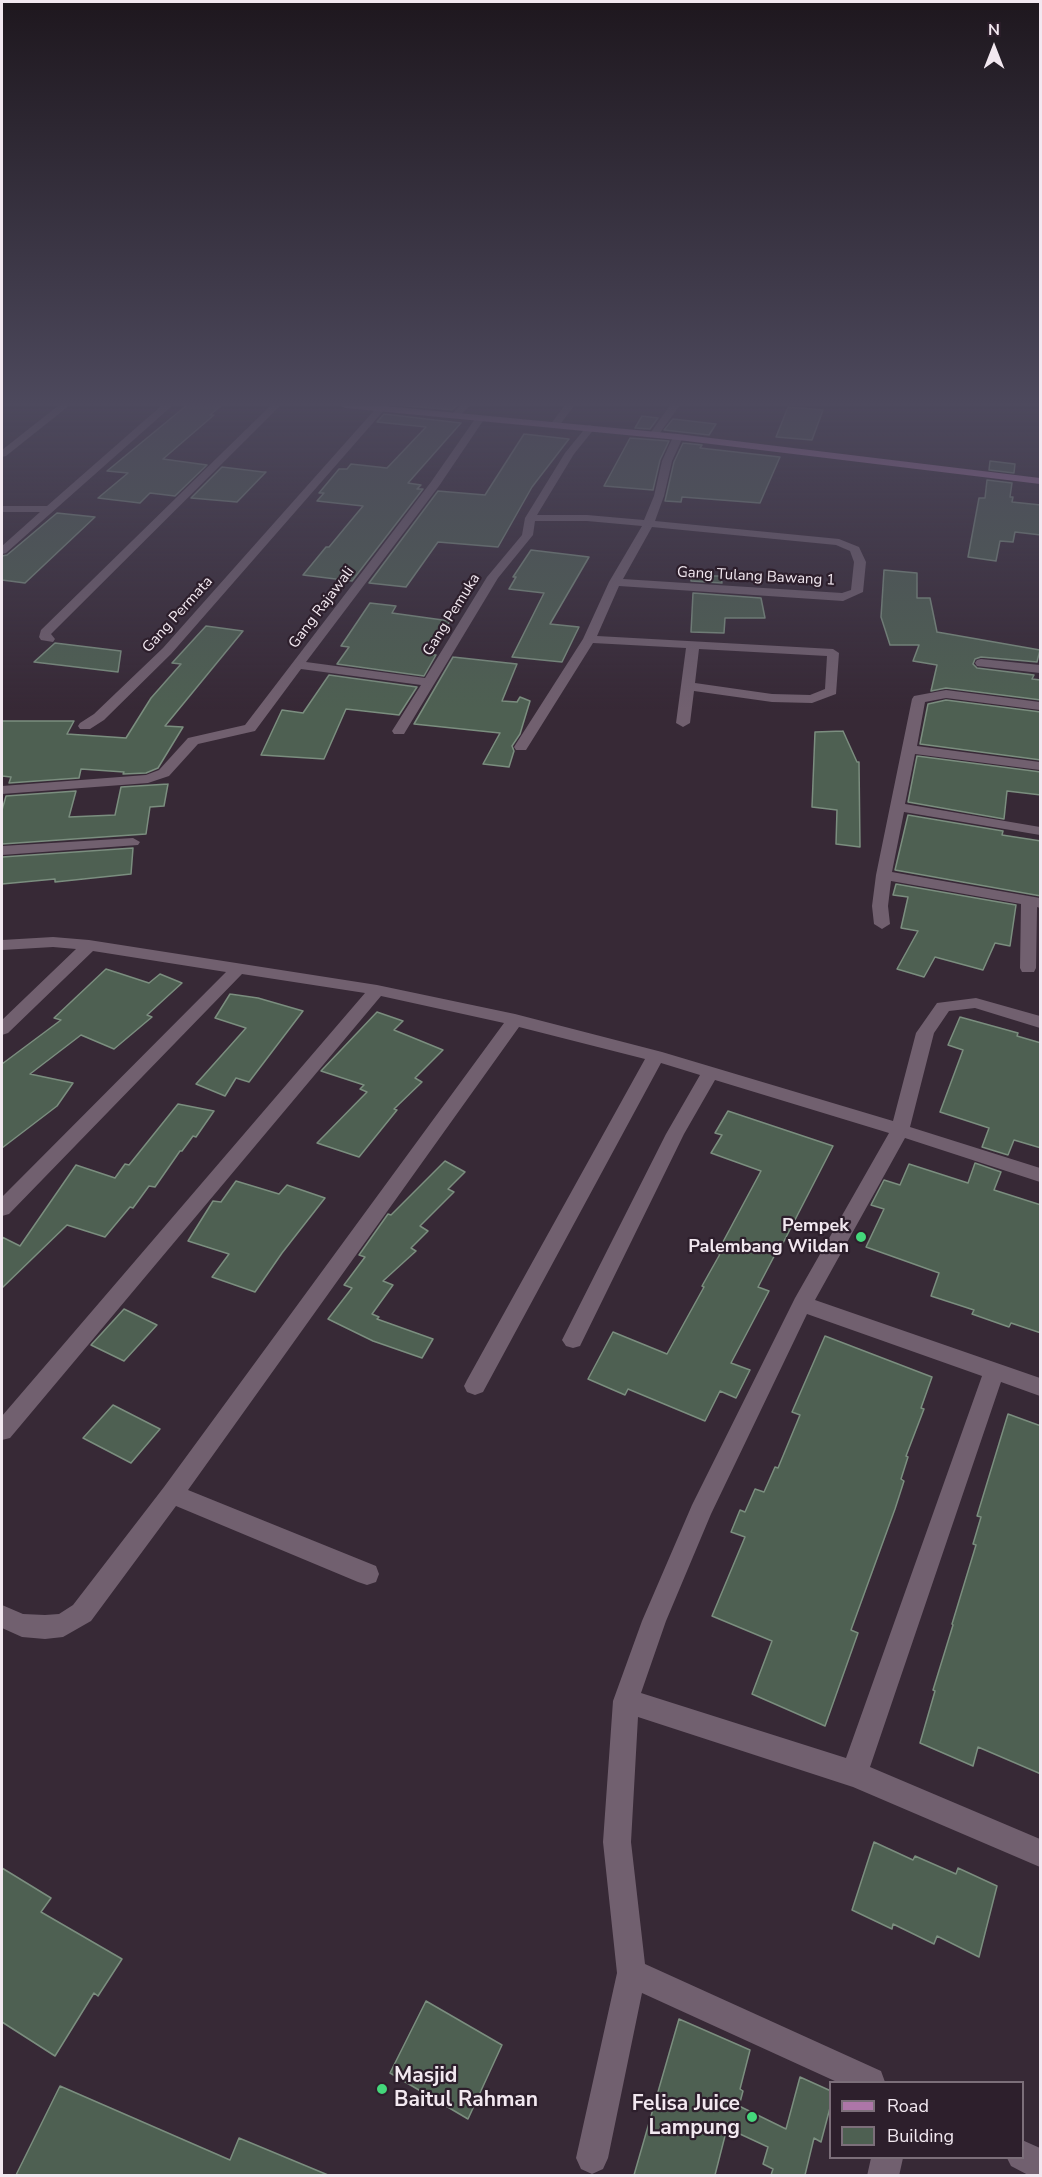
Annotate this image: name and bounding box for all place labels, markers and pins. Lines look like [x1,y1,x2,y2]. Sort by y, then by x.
place label: Pempek Palembang Wildan [688,1216,849,1258]
marker: Pempek Palembang Wildan [854,1230,868,1244]
place label: Masjid Baitul Rahman [394,2064,538,2114]
marker: Masjid Baitul Rahman [375,2082,389,2096]
place label: Felisa Juice Lampung [632,2092,740,2142]
marker: Felisa Juice Lampung [745,2110,759,2124]

